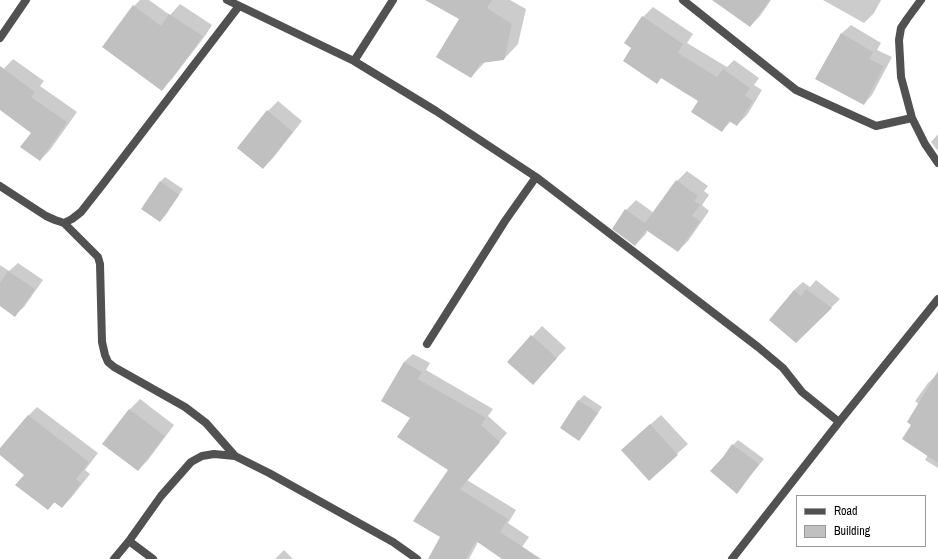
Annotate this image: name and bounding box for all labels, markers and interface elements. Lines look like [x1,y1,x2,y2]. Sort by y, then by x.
legend [796,495,926,547]
text: Road [834,503,858,519]
text: Building [834,523,870,539]

